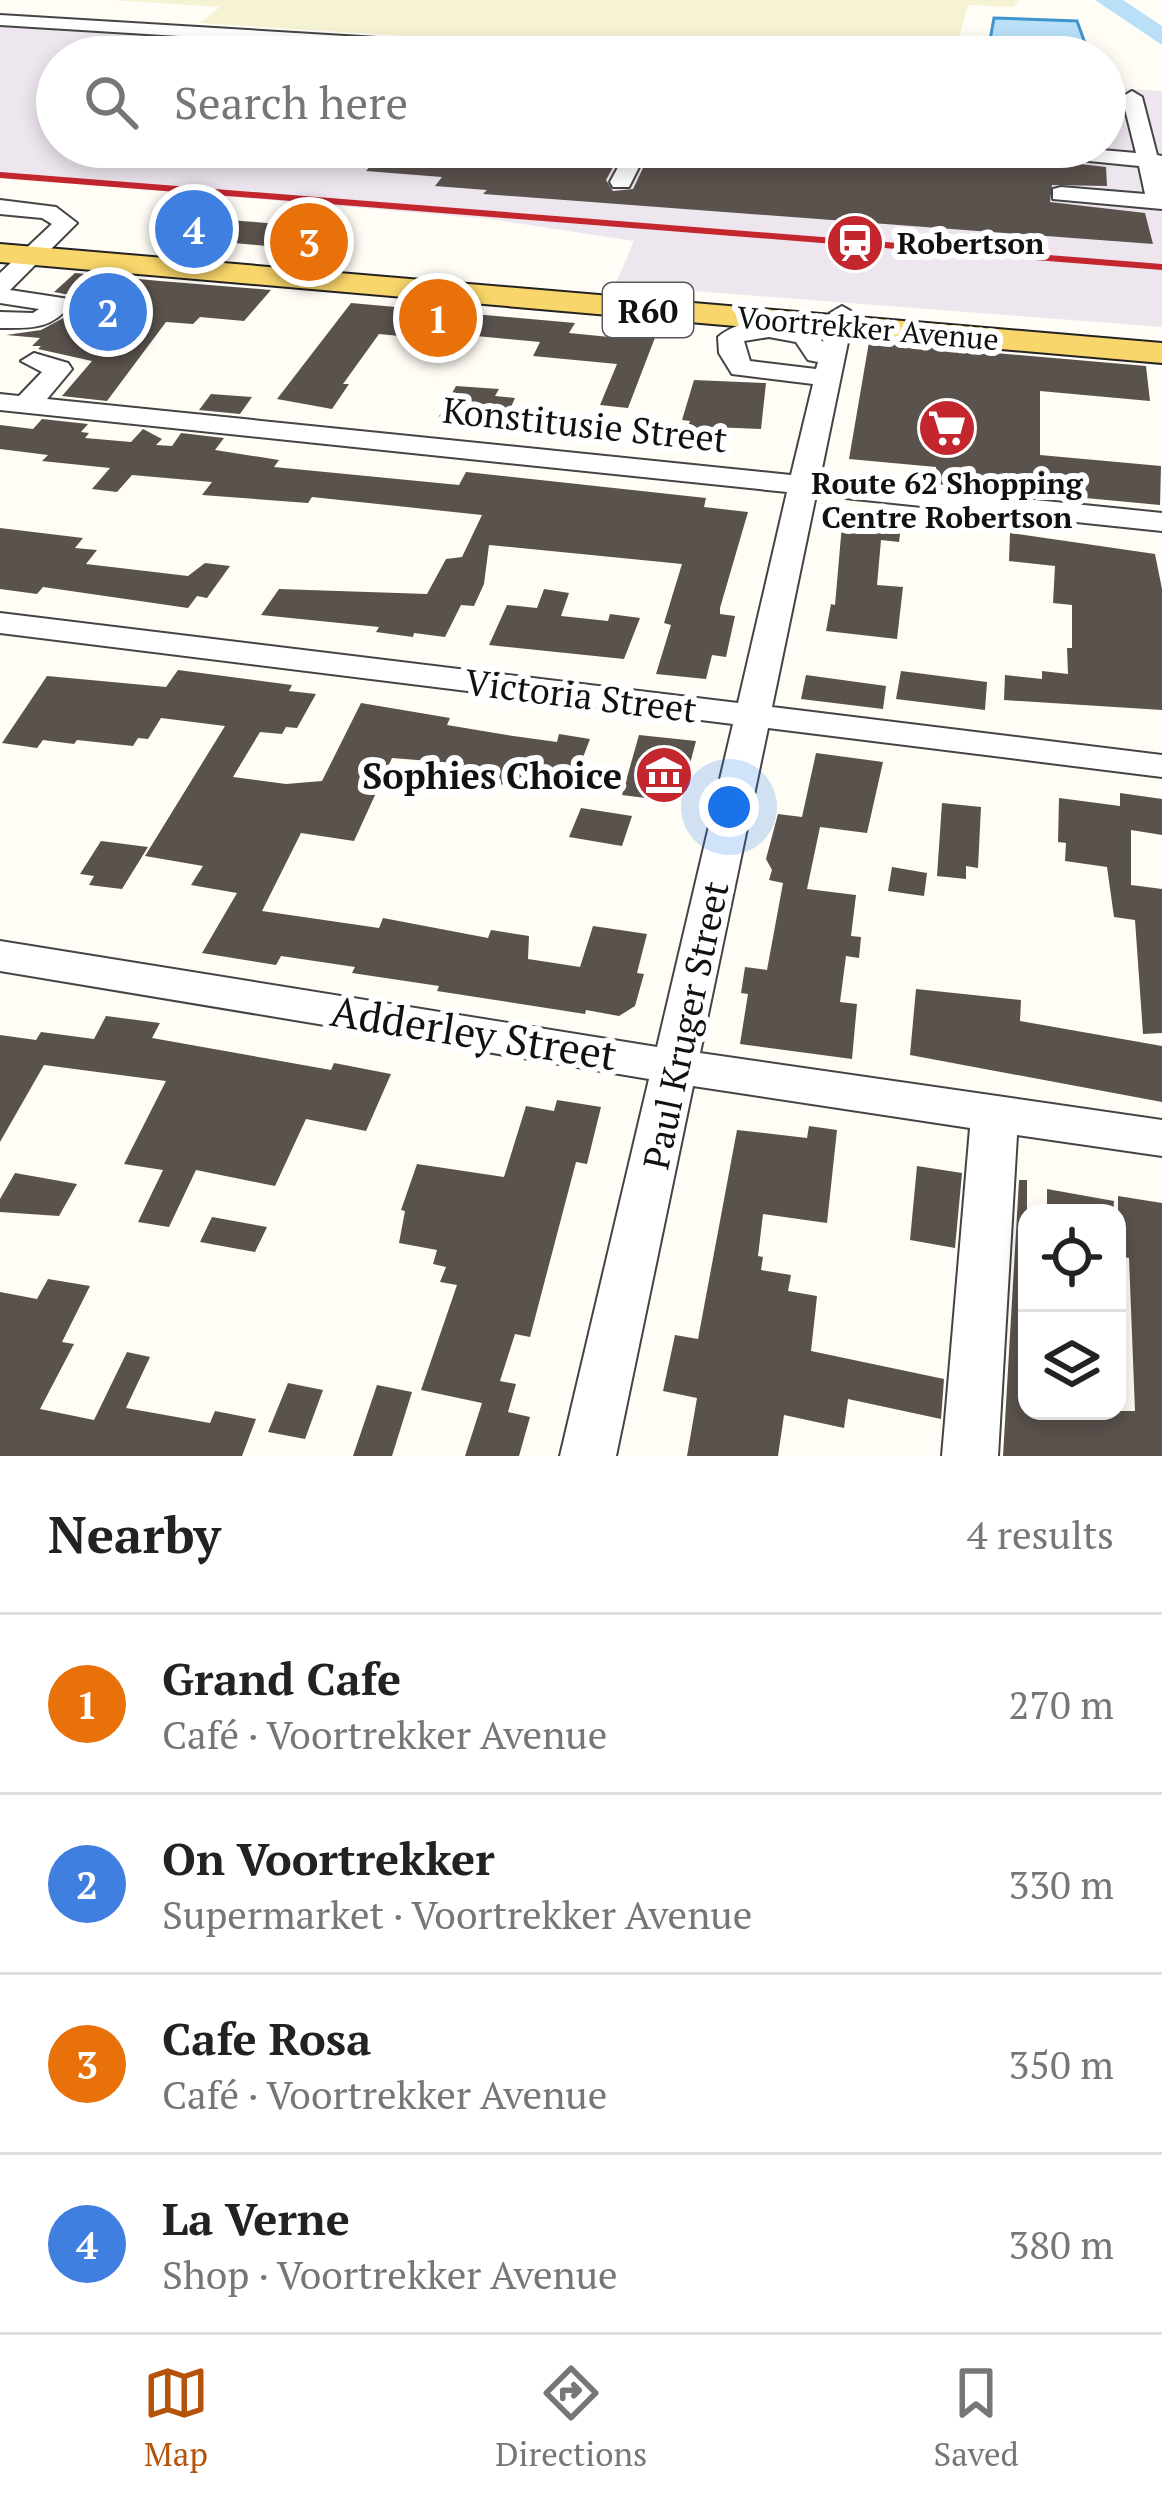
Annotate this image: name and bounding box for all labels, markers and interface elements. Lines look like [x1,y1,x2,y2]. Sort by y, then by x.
search box [36,36,1126,168]
icon: search [78,69,144,135]
text: Search here [174,72,408,132]
pin: 4 [155,184,233,274]
pin: 3 [270,197,348,287]
station icon: Robertson [824,212,886,274]
place label: Robertson [897,223,1044,263]
pin: 2 [69,267,147,357]
pin: 1 [399,273,477,363]
road number: R60 [603,283,693,337]
street label: Voortrekker Avenue [736,297,1000,359]
street label: Konstitusie Street [440,386,730,462]
supermarket icon: Route 62 Shopping Centre Robertson [916,397,978,459]
place label: Route 62 Shopping Centre Robertson [811,463,1084,537]
street label: Victoria Street [462,657,700,733]
museum icon: Sophies Choice [633,744,695,806]
place label: Sophies Choice [362,752,622,799]
your location [699,777,759,837]
street label: Paul Kruger Street [632,877,738,1173]
street label: Adderley Street [327,982,622,1082]
map controls [1018,1204,1126,1420]
button: locate [1018,1204,1126,1312]
button: layers [1018,1312,1126,1420]
text: Nearby [48,1500,221,1568]
text: 4 results [967,1508,1114,1560]
text: Grand Cafe [162,1648,401,1708]
text: 1 [76,1678,98,1730]
text: 270 m [1009,1678,1114,1730]
text: Café · Voortrekker Avenue [162,1708,607,1760]
text: On Voortrekker [162,1828,495,1888]
text: 2 [76,1858,98,1910]
text: 330 m [1009,1858,1114,1910]
text: Supermarket · Voortrekker Avenue [162,1888,752,1940]
text: Cafe Rosa [162,2008,371,2068]
text: 3 [76,2038,98,2090]
text: 350 m [1009,2038,1114,2090]
text: Café · Voortrekker Avenue [162,2068,607,2120]
text: La Verne [162,2188,350,2248]
text: 4 [76,2218,98,2270]
text: 380 m [1009,2218,1114,2270]
text: Shop · Voortrekker Avenue [162,2248,618,2300]
tab: Map [143,2360,209,2475]
tab: Directions [495,2360,647,2475]
tab: Saved [934,2360,1019,2475]

